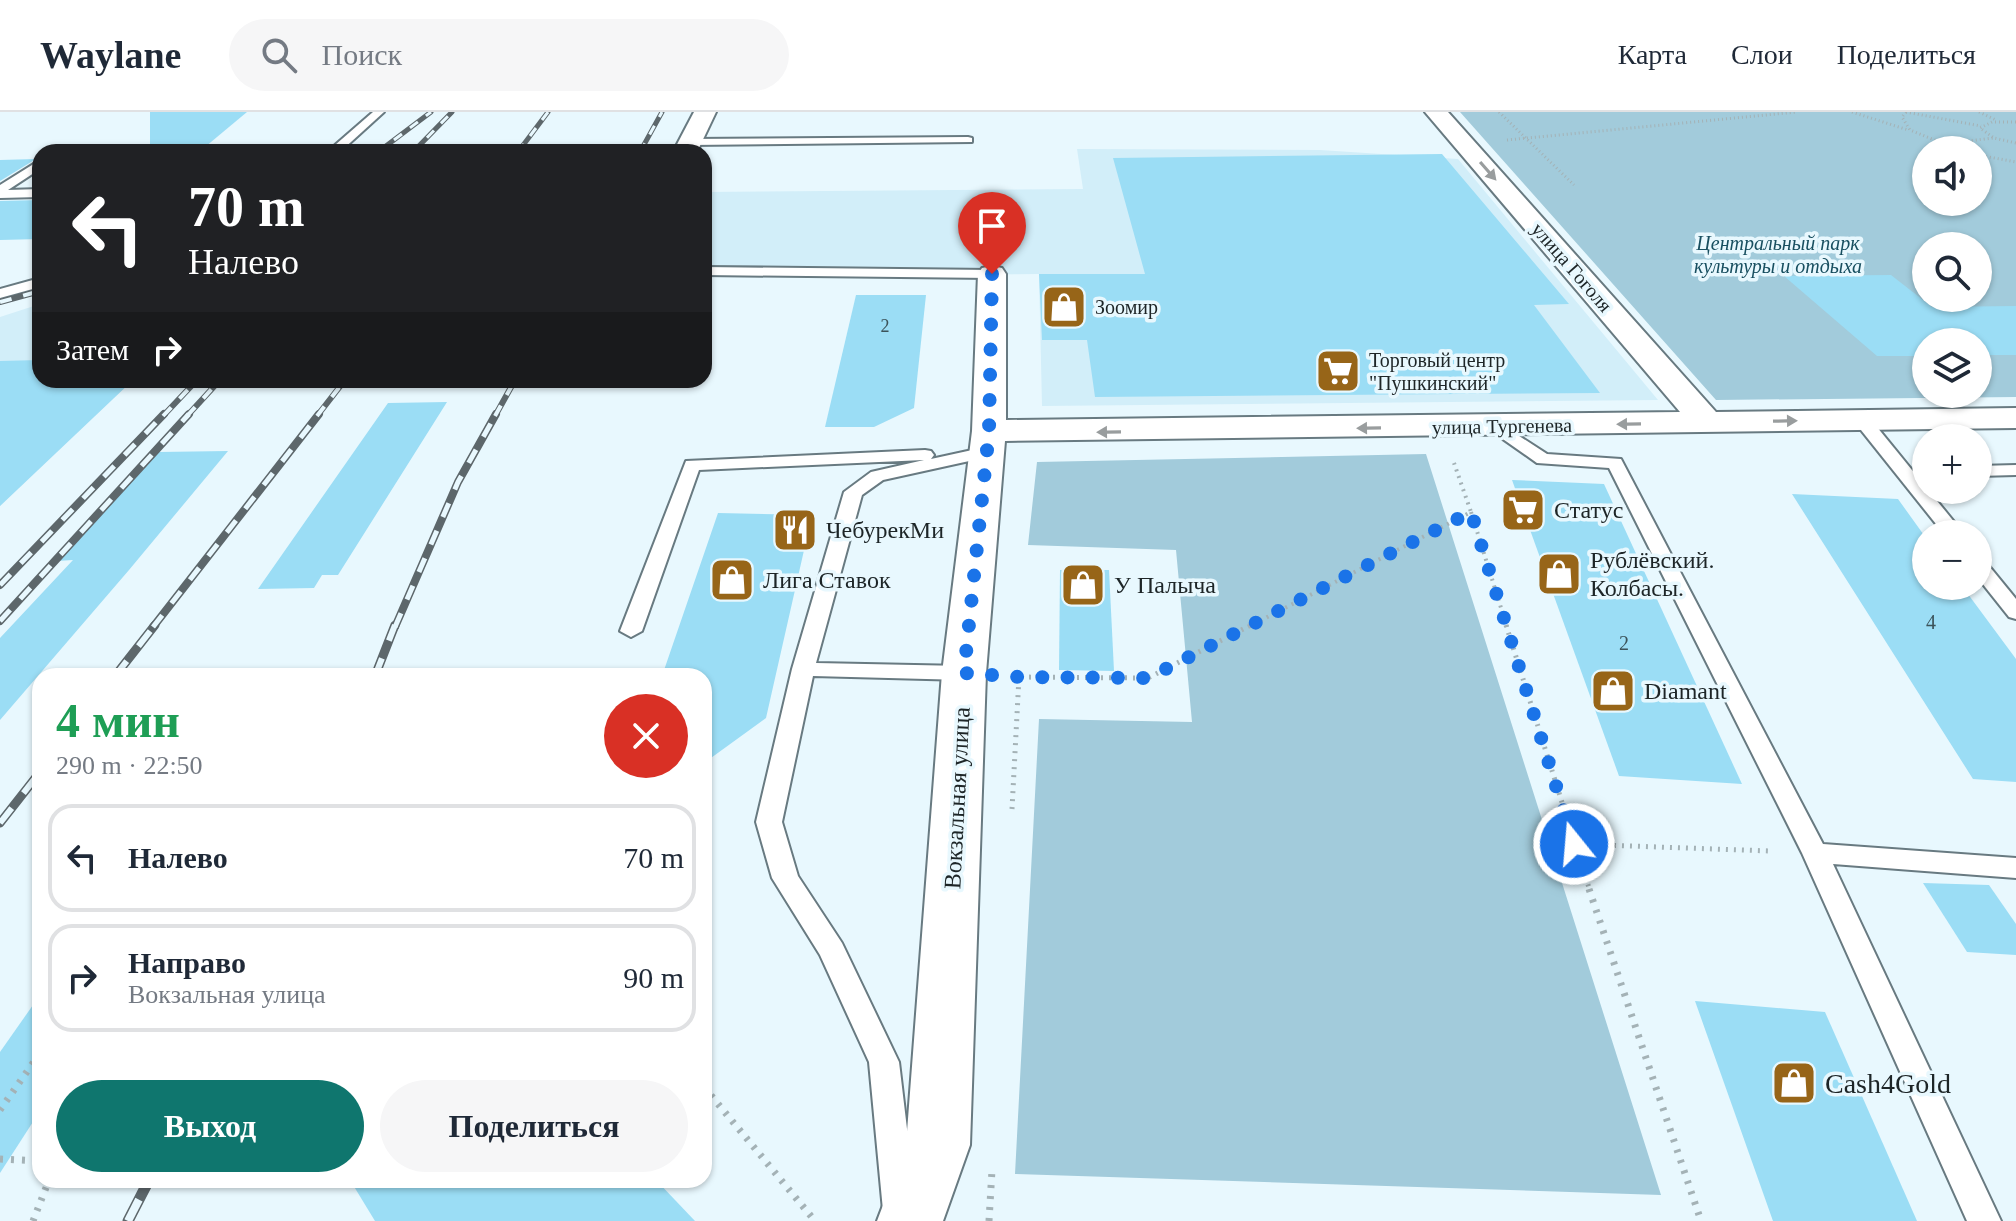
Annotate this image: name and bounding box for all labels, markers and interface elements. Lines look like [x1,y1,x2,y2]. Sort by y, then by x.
search box [229,19,789,91]
icon: search [257,33,301,77]
text: Waylane [40,34,181,76]
text: Поиск [321,38,402,71]
text: Карта [1618,39,1687,70]
text: Слои [1731,39,1793,70]
text: Поделиться [1837,39,1976,70]
map controls [1912,136,1992,600]
button: sound [1912,136,1992,216]
one-way arrow [1478,161,1496,180]
icon: left [56,176,160,280]
text: 70 m [188,176,305,238]
pin [958,192,1026,274]
icon: arrive [970,204,1014,248]
street label: улица Гоголя [1527,218,1617,317]
park label: Центральный парк культуры и отдыха [1694,232,1862,278]
button: search [1912,232,1992,312]
text: Налево [188,242,299,282]
shop icon: Зоомир [1040,283,1088,331]
place label: Зоомир [1095,296,1158,319]
house number: 2 [881,316,890,336]
icon: right [145,328,189,372]
button: layers [1912,328,1992,408]
text: Затем [56,333,129,366]
supermarket icon: Торговый центр "Пушкинский" [1314,347,1362,395]
place label: Торговый центр "Пушкинский" [1369,349,1505,395]
street label: улица Тургенева [1432,414,1572,439]
one-way arrow [1773,415,1798,427]
one-way arrow [1616,417,1641,430]
one-way arrow [1356,421,1381,434]
button: + [1912,424,1992,504]
one-way arrow [1096,425,1121,438]
supermarket icon: Статус [1499,486,1547,534]
place label: Статус [1554,497,1623,523]
restaurant icon: ЧебурекМи [771,506,819,554]
place label: ЧебурекМи [826,517,944,543]
button: − [1912,520,1992,600]
place label: Рублёвский. Колбасы. [1590,547,1714,601]
shop icon: Рублёвский. Колбасы. [1535,550,1583,598]
shop icon: Лига Ставок [708,556,756,604]
shop icon: У Палыча [1059,561,1107,609]
place label: Лига Ставок [763,567,891,593]
place label: У Палыча [1114,572,1216,598]
house number: 4 [1926,611,1936,633]
house number: 2 [1619,632,1629,654]
shop icon: Diamant [1589,667,1637,715]
place label: Diamant [1644,678,1727,704]
text: 4 мин [56,694,180,747]
button: close [604,694,688,778]
street label: Вокзальная улица [939,706,975,890]
text: 290 m · 22:50 [56,751,203,780]
position arrow [1532,802,1616,886]
icon: left [60,836,104,880]
text: Налево [128,841,228,874]
text: 70 m [623,841,684,874]
text: Направо [128,946,246,979]
icon: right [60,956,104,1000]
text: 90 m [623,961,684,994]
text: Вокзальная улица [128,980,326,1009]
shop icon: Cash4Gold [1770,1059,1818,1107]
place label: Cash4Gold [1825,1068,1951,1099]
button: Выход [56,1080,364,1172]
button: Поделиться [380,1080,688,1172]

